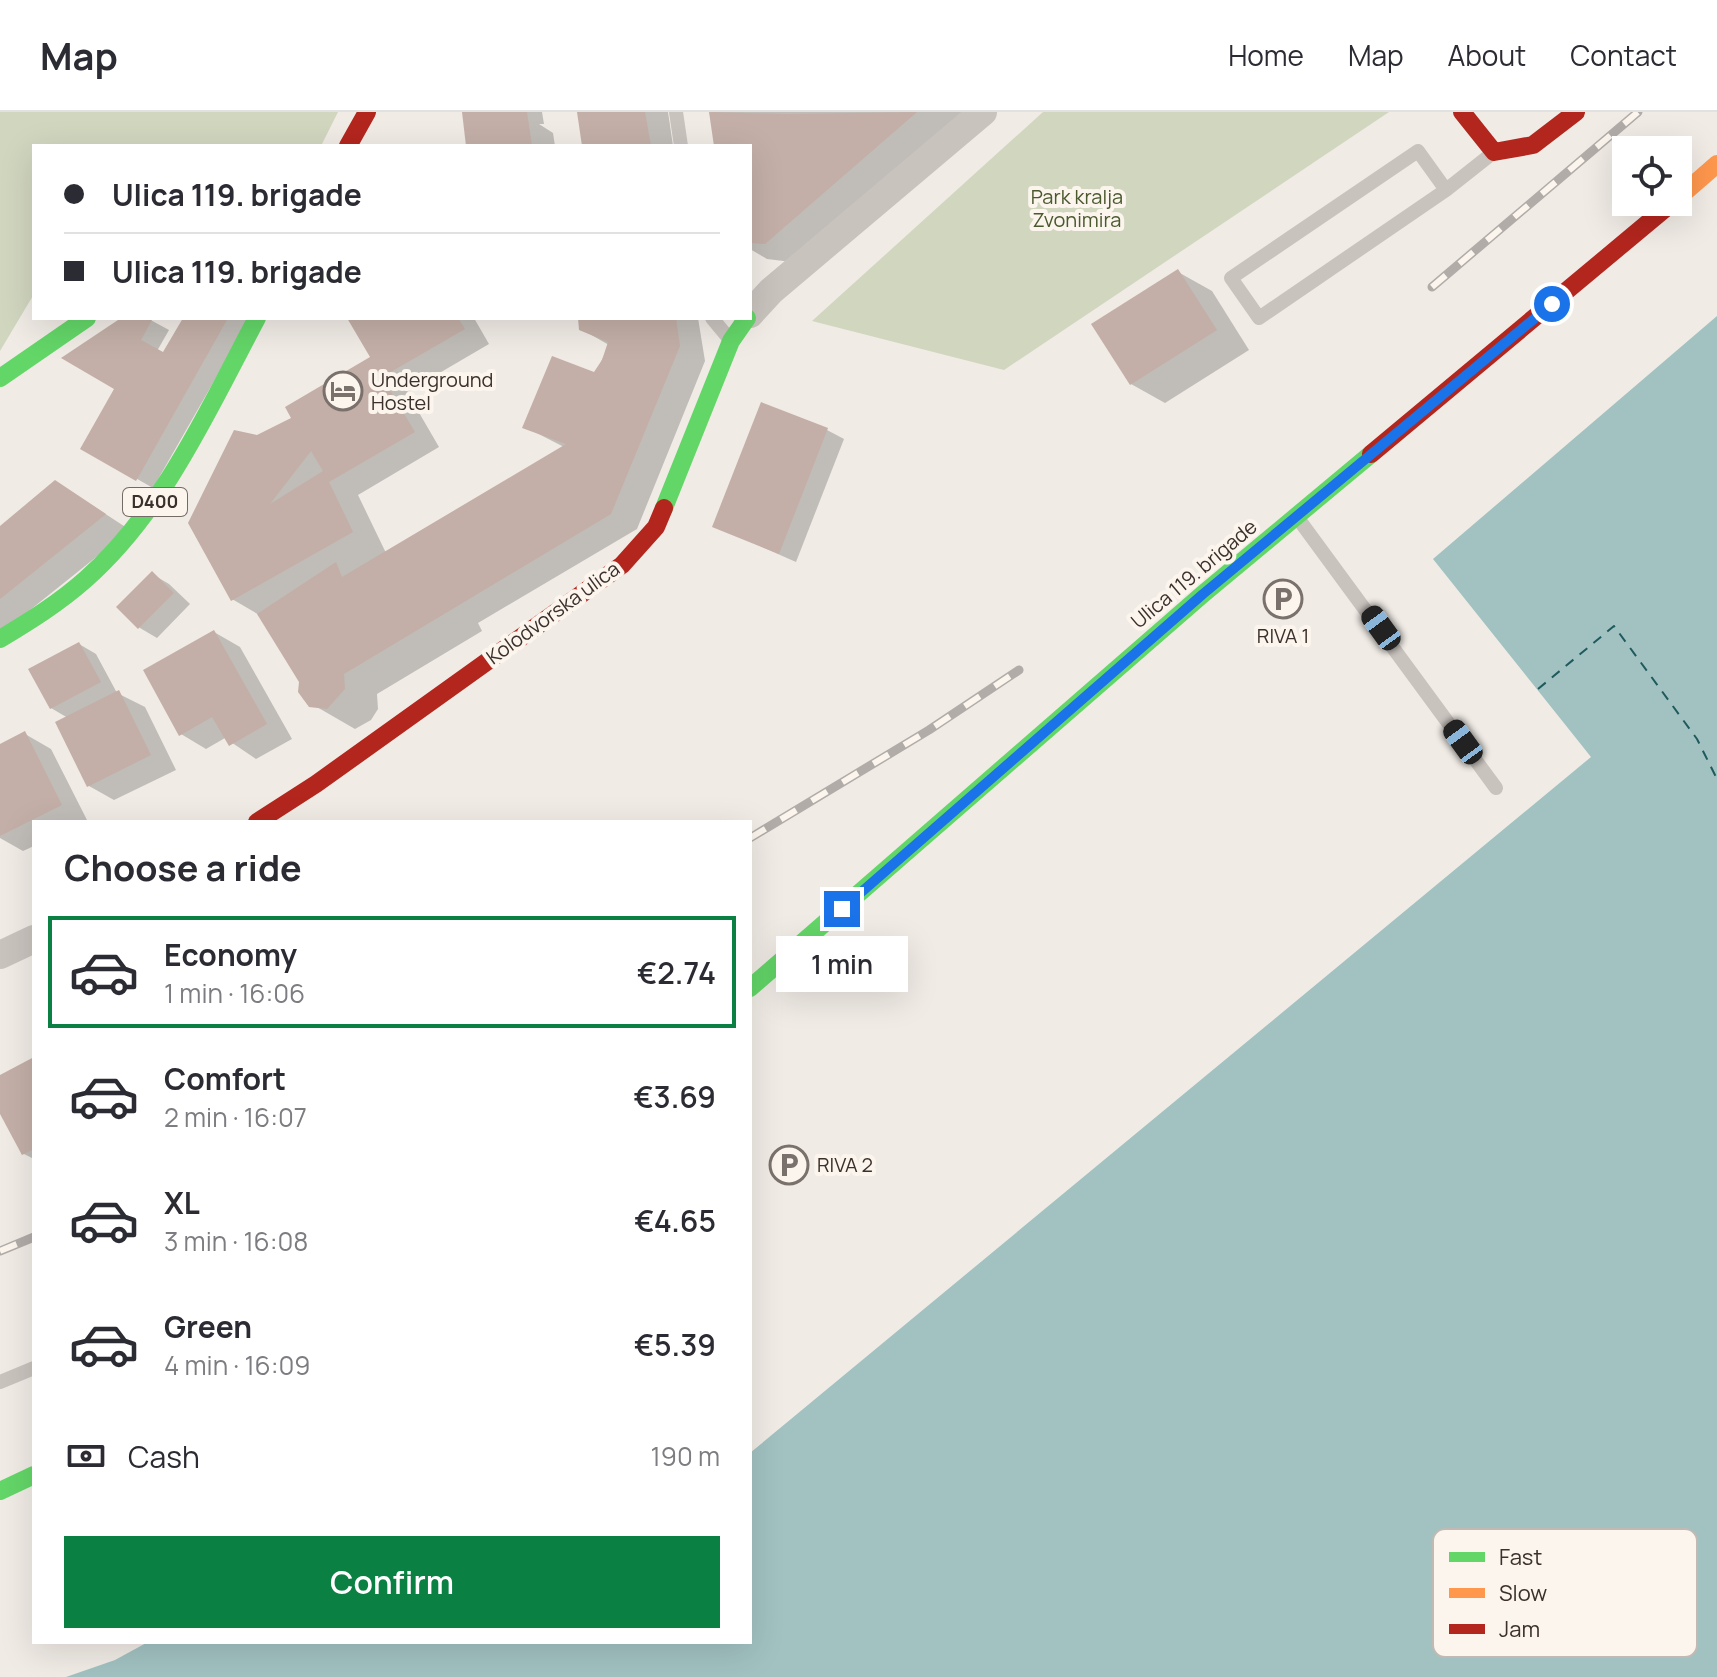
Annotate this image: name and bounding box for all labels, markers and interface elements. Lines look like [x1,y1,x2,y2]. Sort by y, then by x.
text: Map [40,29,118,81]
text: Home [1228,36,1304,74]
text: Map [1348,36,1404,74]
text: About [1448,36,1526,74]
text: Contact [1570,36,1677,74]
map controls [1612,136,1692,216]
button: locate [1612,136,1692,216]
text: Ulica 119. brigade [112,174,362,215]
park label: Park kralja Zvonimira [1031,183,1123,233]
text: Ulica 119. brigade [112,251,362,292]
route start [1534,286,1570,322]
place label: Underground Hostel [371,366,493,416]
hotel icon: Underground Hostel [322,370,364,412]
road number: D400 [123,488,187,516]
street label: Ulica 119. brigade [1125,513,1262,634]
street label: Kolodvorska ulica [481,555,625,670]
parking icon: RIVA 1 [1262,578,1304,620]
car [1357,602,1405,654]
place label: RIVA 1 [1257,622,1309,649]
car [1439,716,1487,768]
text: Choose a ride [64,843,302,892]
route end [824,891,860,927]
text: Economy [164,934,297,975]
icon: car [68,936,140,1008]
callout: 1 min [776,937,908,993]
text: 1 min [811,946,873,982]
text: €2.74 [637,952,716,993]
text: 1 min · 16:06 [164,975,305,1011]
text: Comfort [164,1058,286,1099]
icon: car [68,1060,140,1132]
text: €3.69 [633,1076,716,1117]
text: 2 min · 16:07 [164,1099,307,1135]
parking icon: RIVA 2 [768,1144,810,1186]
place label: RIVA 2 [817,1151,873,1178]
text: XL [164,1182,200,1223]
icon: car [68,1184,140,1256]
text: €4.65 [634,1200,716,1241]
text: 3 min · 16:08 [164,1223,308,1259]
text: Green [164,1306,252,1347]
icon: car [68,1308,140,1380]
text: €5.39 [634,1324,716,1365]
text: 4 min · 16:09 [164,1347,310,1383]
icon: cash [64,1434,108,1478]
text: Cash [128,1436,200,1477]
text: 190 m [651,1438,720,1474]
legend [1433,1529,1697,1657]
button: Confirm [64,1536,720,1628]
text: Fast [1499,1542,1542,1572]
text: Slow [1499,1578,1547,1608]
text: Jam [1499,1614,1540,1644]

